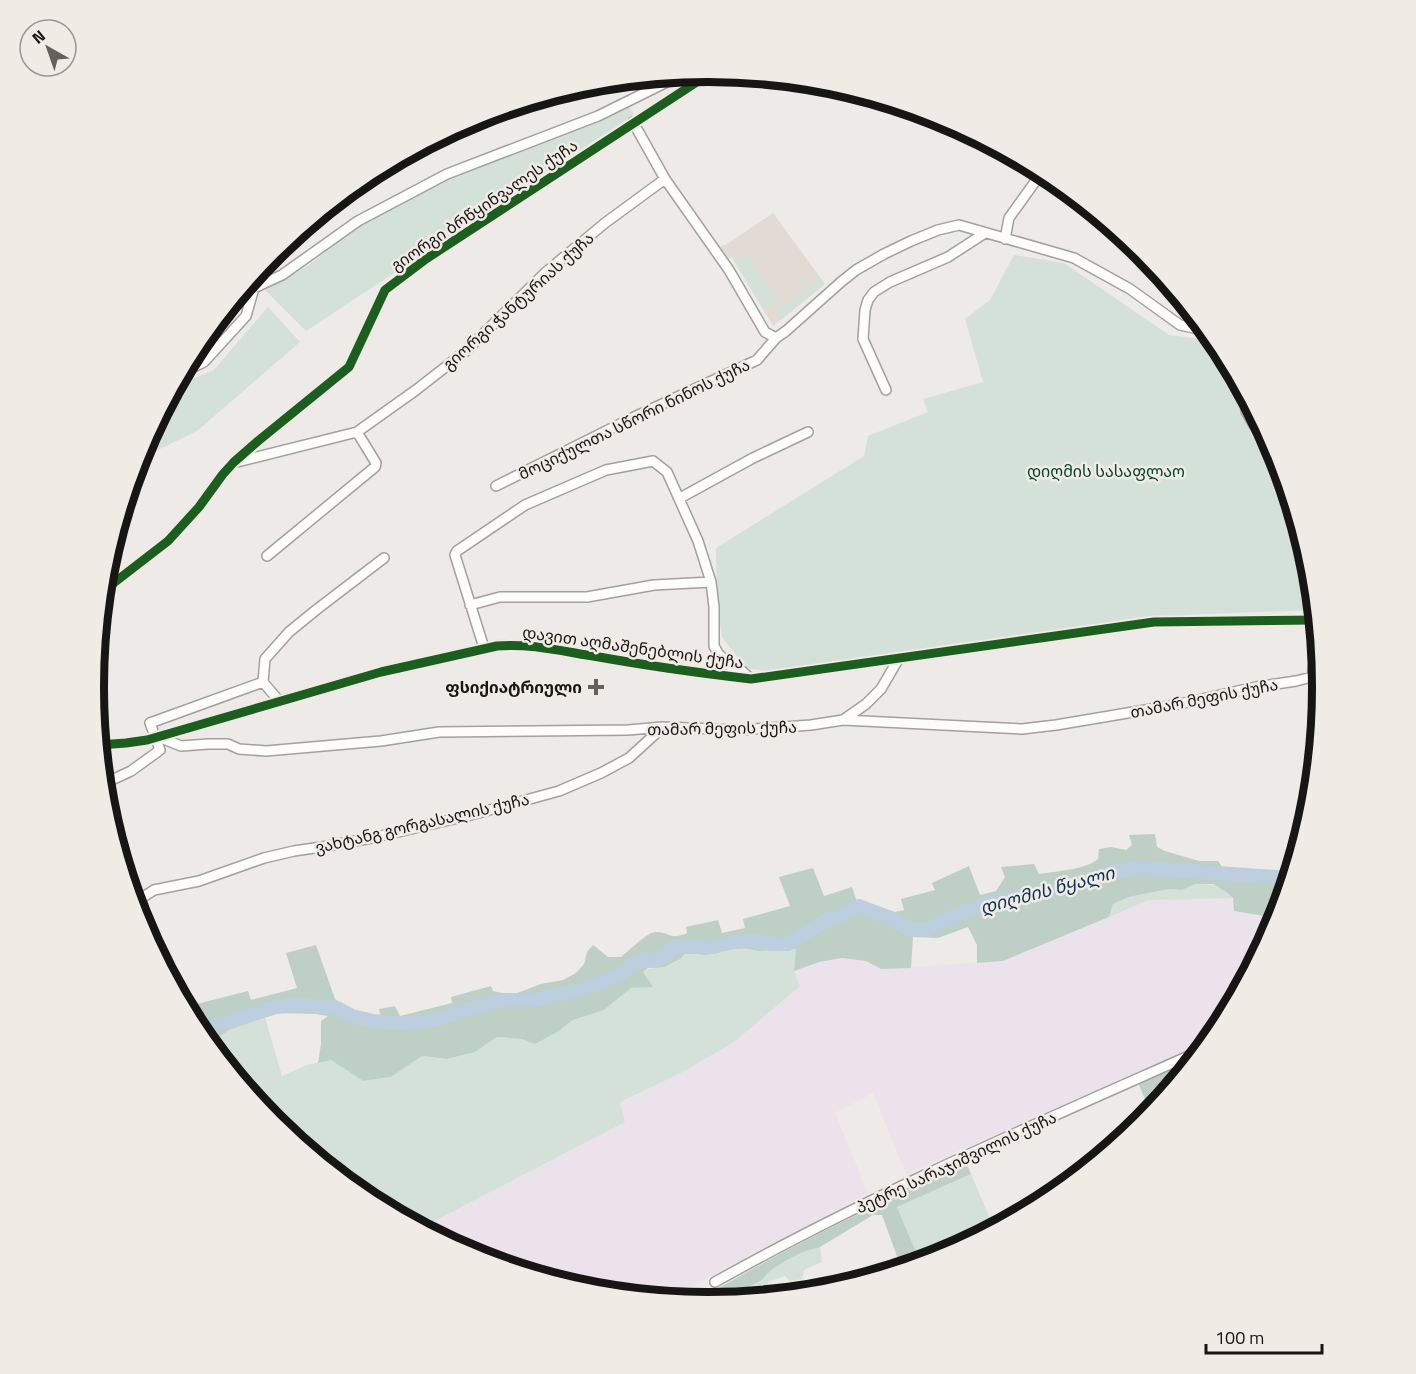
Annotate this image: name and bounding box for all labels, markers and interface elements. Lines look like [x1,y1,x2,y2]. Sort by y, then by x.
north arrow [18,18,78,78]
text: N [26,24,50,49]
street label: გიორგი ბრწყინვალეს ქუჩა [386,133,582,277]
street label: გიორგი ჭანტურიას ქუჩა [437,226,599,376]
street label: მოციქულთა სწორი ნინოს ქუჩა [514,352,754,486]
park label: დიღმის სასაფლაო [1027,459,1185,483]
street label: დავით აღმაშენებლის ქუჩა [521,620,745,674]
street label: თამარ მეფის ქუჩა [1128,672,1280,724]
place label: ფსიქიატრიული [445,675,582,699]
marker: ფსიქიატრიული [587,678,605,696]
street label: თამარ მეფის ქუჩა [647,715,797,741]
street label: ვახტანგ გორგასალის ქუჩა [312,787,532,859]
water label: დიღმის წყალი [977,859,1118,921]
street label: პეტრე სარაჯიშვილის ქუჩა [852,1105,1060,1219]
scale bar [1206,1317,1322,1355]
text: 100 m [1215,1324,1264,1351]

